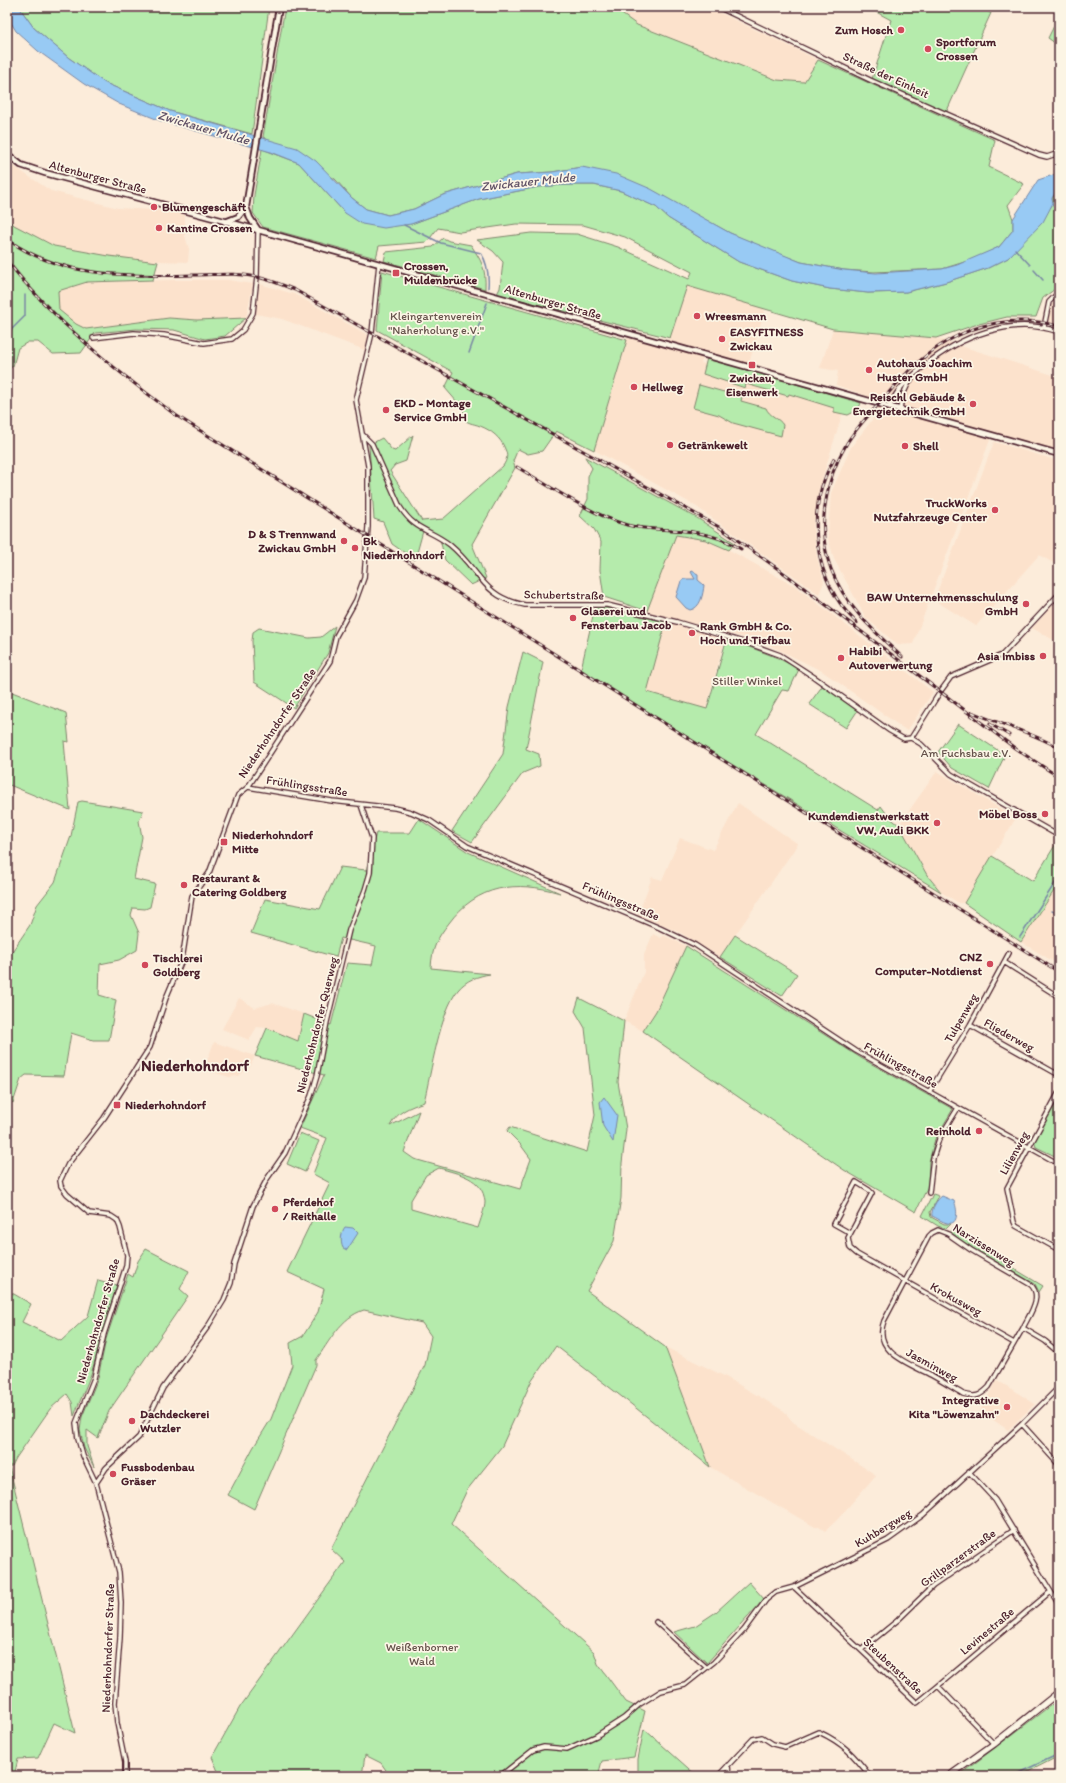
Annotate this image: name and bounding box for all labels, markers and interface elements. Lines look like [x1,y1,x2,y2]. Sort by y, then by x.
place label: Zum Hosch [835,23,894,37]
marker: Zum Hosch [896,25,906,35]
place label: Sportforum Crossen [936,35,997,63]
marker: Sportforum Crossen [923,44,933,54]
street label: Straße der Einheit [841,49,932,101]
water label: Zwickauer Mulde [156,107,252,148]
street label: Altenburger Straße [48,157,148,197]
water label: Zwickauer Mulde [480,169,576,194]
place label: Blumengeschäft [162,200,247,215]
marker: Blumengeschäft [149,202,159,212]
place label: Kantine Crossen [167,221,253,235]
marker: Kantine Crossen [154,223,164,233]
place label: Crossen, Muldenbrücke [404,259,478,287]
marker: Crossen, Muldenbrücke [391,268,401,278]
street label: Altenburger Straße [503,281,603,323]
park label: Kleingartenverein "Naherholung e.V." [388,309,484,337]
place label: Wreesmann [705,309,767,323]
marker: Wreesmann [692,311,702,321]
place label: EASYFITNESS Zwickau [730,325,804,353]
marker: EASYFITNESS Zwickau [717,334,727,344]
place label: Autohaus Joachim Huster GmbH [876,356,973,384]
marker: Zwickau, Eisenwerk [747,360,757,370]
marker: Autohaus Joachim Huster GmbH [864,365,874,375]
place label: Zwickau, Eisenwerk [726,371,779,399]
place label: Hellweg [642,380,684,395]
marker: Hellweg [629,382,639,392]
place label: Reischl Gebäude & Energietechnik GmbH [853,390,965,419]
place label: EKD - Montage Service GmbH [394,396,471,424]
marker: Reischl Gebäude & Energietechnik GmbH [968,399,978,409]
marker: EKD - Montage Service GmbH [381,405,391,415]
place label: Getränkewelt [678,438,748,452]
place label: Shell [913,439,939,453]
marker: Getränkewelt [665,440,675,450]
marker: Shell [900,441,910,451]
place label: TruckWorks Nutzfahrzeuge Center [873,496,988,525]
marker: TruckWorks Nutzfahrzeuge Center [990,505,1000,515]
place label: D & S Trennwand Zwickau GmbH [248,527,336,555]
place label: Bk Niederhohndorf [363,534,445,562]
marker: D & S Trennwand Zwickau GmbH [339,536,349,546]
marker: Bk Niederhohndorf [350,543,360,553]
street label: Schubertstraße [524,587,604,603]
place label: BAW Unternehmensschulung GmbH [867,590,1019,618]
marker: BAW Unternehmensschulung GmbH [1021,599,1031,609]
place label: Glaserei und Fensterbau Jacob [581,604,671,632]
marker: Glaserei und Fensterbau Jacob [568,613,578,623]
place label: Rank GmbH & Co. Hoch und Tiefbau [700,619,792,647]
marker: Rank GmbH & Co. Hoch und Tiefbau [687,628,697,638]
place label: Habibi Autoverwertung [848,644,933,673]
place label: Asia Imbiss [977,649,1036,663]
marker: Asia Imbiss [1038,651,1048,661]
marker: Habibi Autoverwertung [836,653,846,663]
street label: Niederhohndorfer Straße [235,665,319,781]
park label: Stiller Winkel [712,674,782,688]
park label: Am Fuchsbau e.V. [921,746,1011,760]
street label: Frühlingsstraße [265,773,349,799]
place label: Möbel Boss [979,807,1038,821]
place label: Kundendienstwerkstatt VW, Audi BKK [808,809,929,837]
marker: Möbel Boss [1040,809,1050,819]
marker: Kundendienstwerkstatt VW, Audi BKK [932,818,942,828]
place label: Niederhohndorf Mitte [232,828,314,856]
marker: Niederhohndorf Mitte [219,837,229,847]
place label: Restaurant & Catering Goldberg [192,871,287,900]
street label: Frühlingsstraße [580,878,662,924]
marker: Restaurant & Catering Goldberg [179,880,189,890]
place label: CNZ Computer-Notdienst [875,950,982,979]
place label: Tischlerei Goldberg [152,951,202,980]
street label: Niederhohndorfer Querweg [293,954,341,1095]
marker: CNZ Computer-Notdienst [985,959,995,969]
marker: Tischlerei Goldberg [140,960,150,970]
street label: Tulpenweg [941,990,981,1045]
street label: Fliederweg [981,1015,1037,1055]
street label: Frühlingsstraße [862,1039,941,1091]
district label: Niederhohndorf [141,1056,250,1075]
place label: Niederhohndorf [125,1098,207,1112]
marker: Niederhohndorf [112,1100,122,1110]
place label: Reinhold [926,1124,971,1138]
marker: Reinhold [974,1126,984,1136]
street label: Lilienweg [996,1128,1032,1177]
place label: Pferdehof / Reithalle [282,1195,336,1223]
marker: Pferdehof / Reithalle [270,1204,280,1214]
street label: Narzissenweg [950,1220,1018,1270]
street label: Niederhohndorfer Straße [73,1257,123,1385]
street label: Krokusweg [928,1279,985,1319]
street label: Jasminweg [904,1345,961,1385]
place label: Integrative Kita "Löwenzahn" [909,1393,1000,1421]
marker: Integrative Kita "Löwenzahn" [1002,1402,1012,1412]
place label: Dachdeckerei Wutzler [140,1407,209,1435]
marker: Dachdeckerei Wutzler [127,1416,137,1426]
place label: Fussbodenbau Gräser [121,1460,195,1488]
marker: Fussbodenbau Gräser [108,1469,118,1479]
street label: Kuhbergweg [852,1505,915,1550]
street label: Grillparzerstraße [918,1526,999,1590]
street label: Niederhohndorfer Straße [99,1583,117,1713]
street label: Levinestraße [957,1604,1017,1658]
street label: Steubenstraße [860,1635,926,1697]
park label: Weißenborner Wald [386,1640,459,1668]

